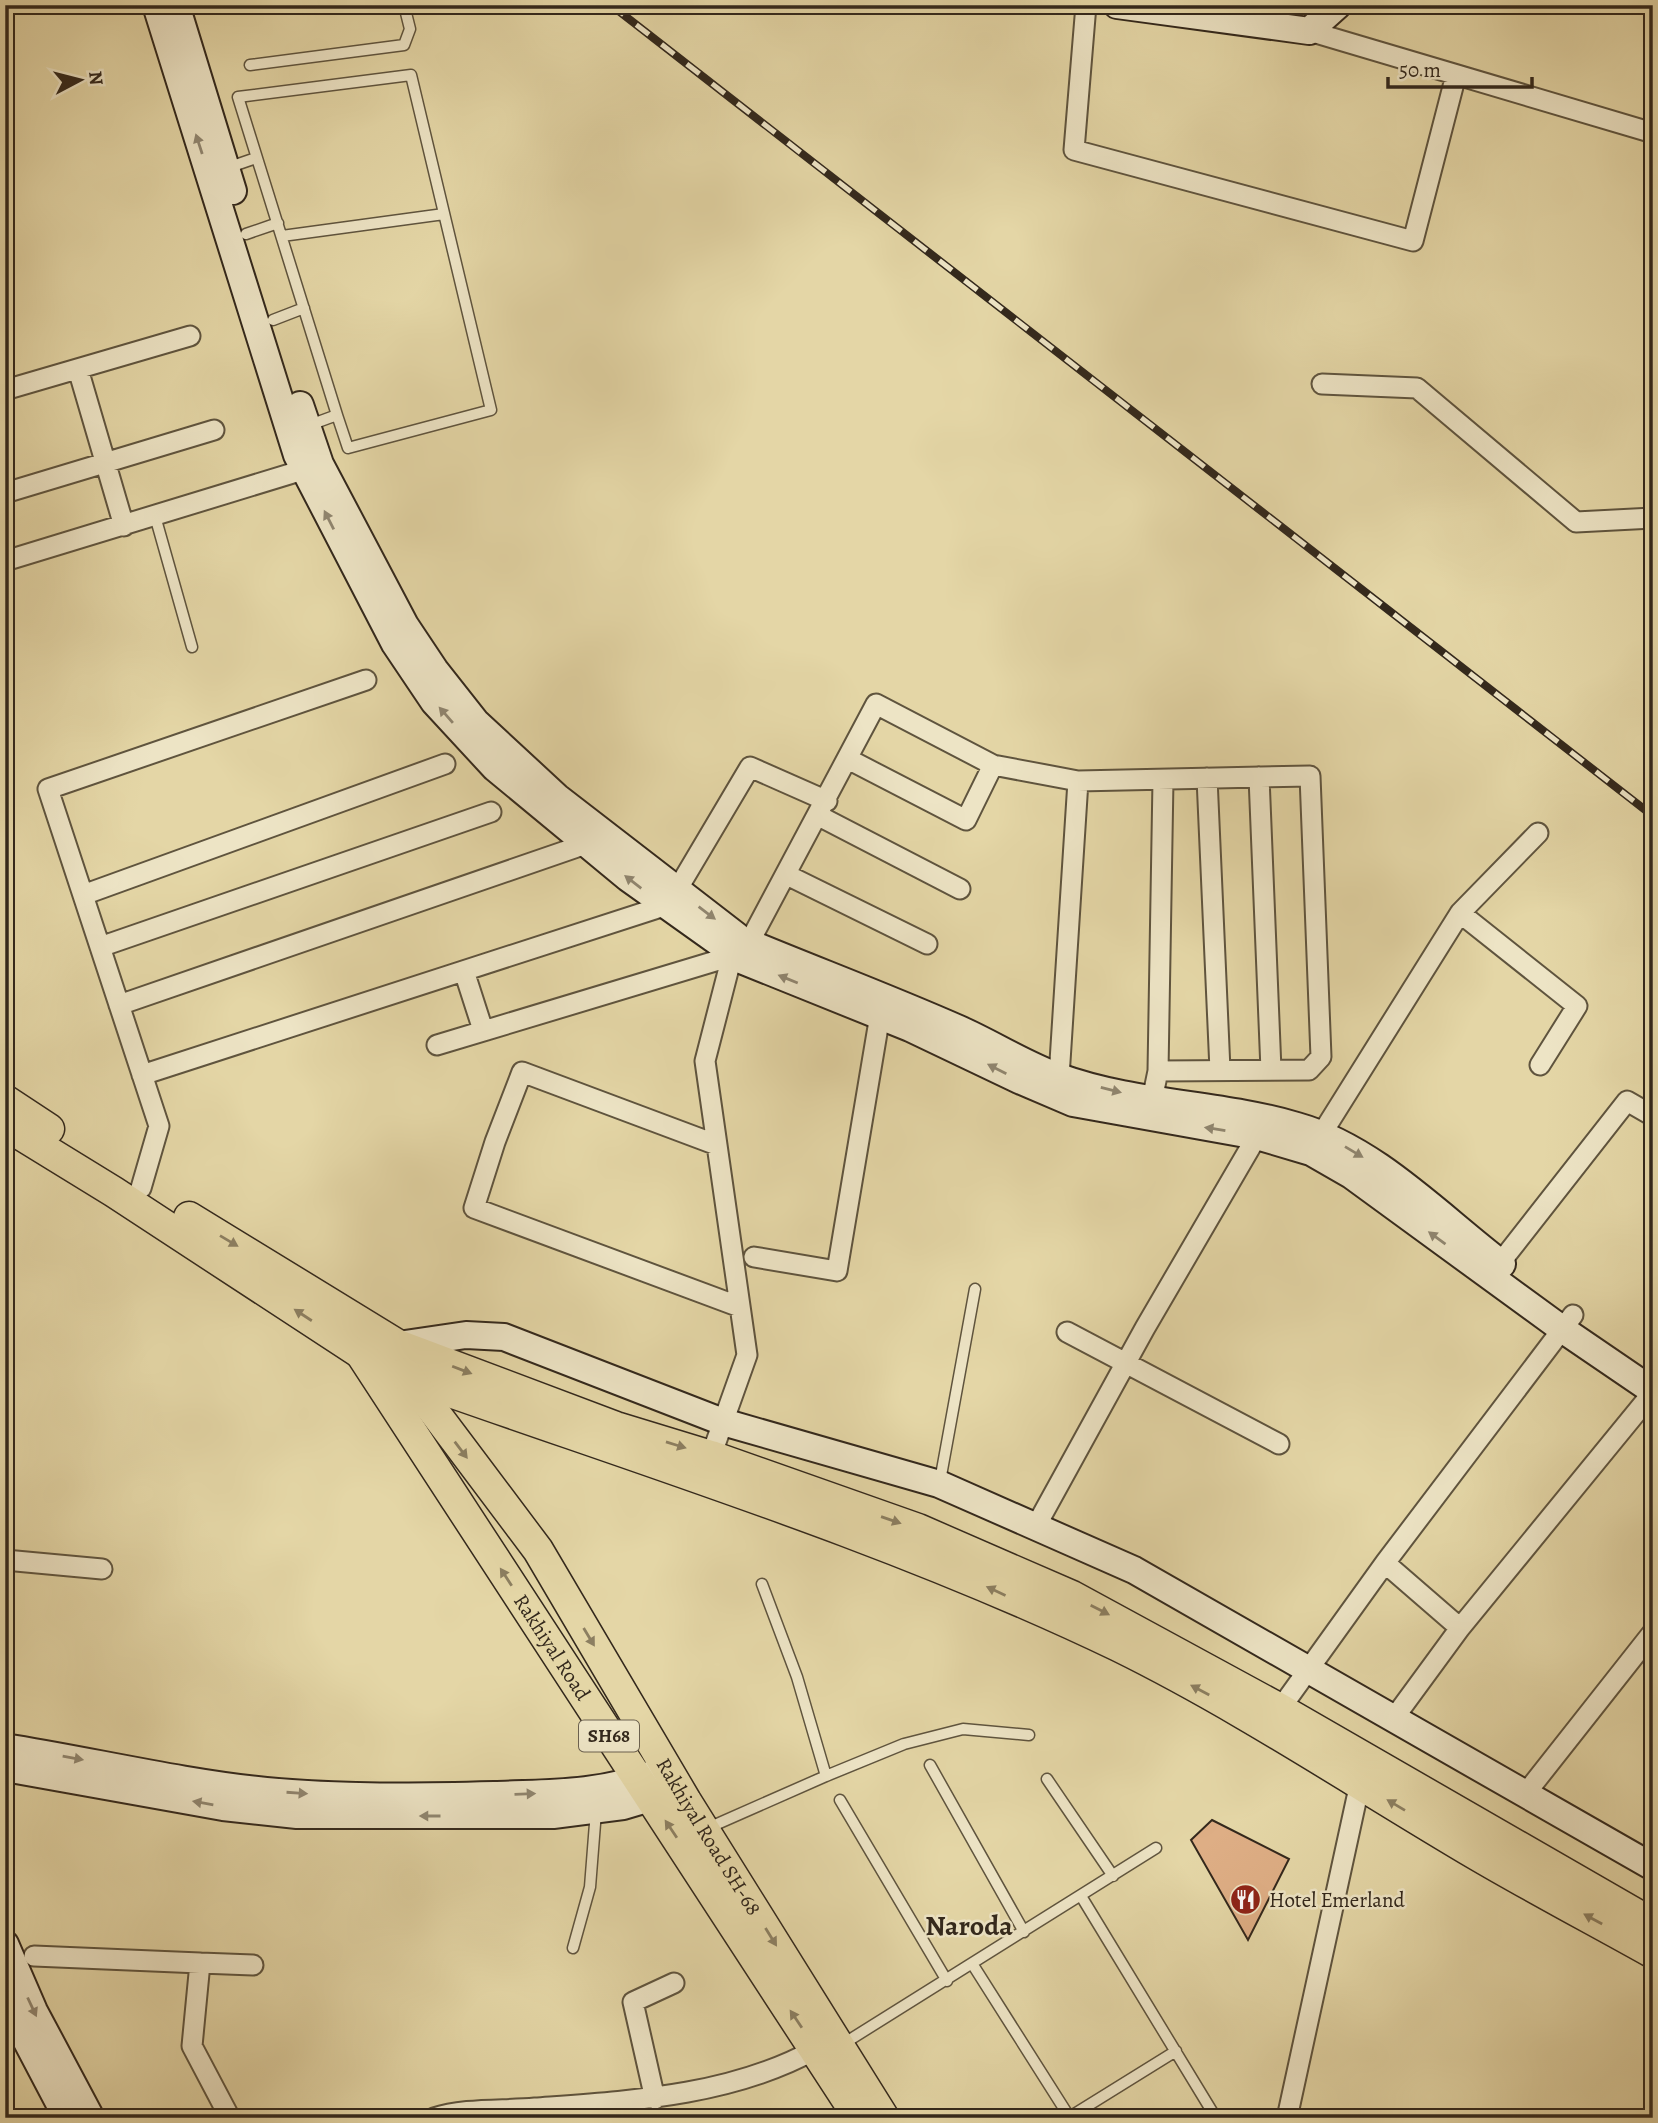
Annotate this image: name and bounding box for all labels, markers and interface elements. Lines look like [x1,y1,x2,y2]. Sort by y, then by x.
north arrow [46,46,116,116]
scale bar [1388,46,1532,90]
text: 50 m [1399,56,1441,84]
text: N [82,70,110,87]
one-way arrow [193,133,203,154]
one-way arrow [323,510,334,530]
one-way arrow [438,706,454,724]
one-way arrow [625,875,643,890]
one-way arrow [698,906,716,920]
one-way arrow [778,974,799,985]
one-way arrow [987,1064,1007,1075]
one-way arrow [1101,1085,1123,1096]
one-way arrow [1204,1123,1226,1134]
one-way arrow [1344,1146,1363,1158]
one-way arrow [1428,1231,1446,1245]
one-way arrow [219,1235,238,1248]
one-way arrow [293,1309,313,1322]
one-way arrow [451,1364,472,1375]
one-way arrow [454,1441,468,1459]
one-way arrow [666,1441,687,1451]
one-way arrow [881,1515,902,1526]
one-way arrow [500,1567,513,1587]
one-way arrow [986,1585,1006,1597]
street label: Rakhiyal Road [507,1589,597,1706]
one-way arrow [1090,1604,1110,1616]
one-way arrow [583,1628,596,1647]
one-way arrow [1191,1684,1210,1696]
road number: SH68 [579,1720,639,1752]
one-way arrow [62,1753,84,1764]
street label: Rakhiyal Road SH-68 [650,1753,768,1921]
one-way arrow [287,1787,309,1798]
one-way arrow [514,1789,536,1800]
one-way arrow [192,1797,214,1808]
one-way arrow [1387,1799,1406,1812]
one-way arrow [418,1810,440,1822]
one-way arrow [664,1819,677,1839]
restaurant icon: Hotel Emerland [1229,1883,1263,1917]
place label: Hotel Emerland [1269,1886,1406,1914]
district label: Naroda [925,1907,1013,1945]
one-way arrow [1583,1913,1603,1925]
one-way arrow [764,1927,777,1946]
one-way arrow [27,1996,38,2017]
one-way arrow [790,2009,803,2029]

